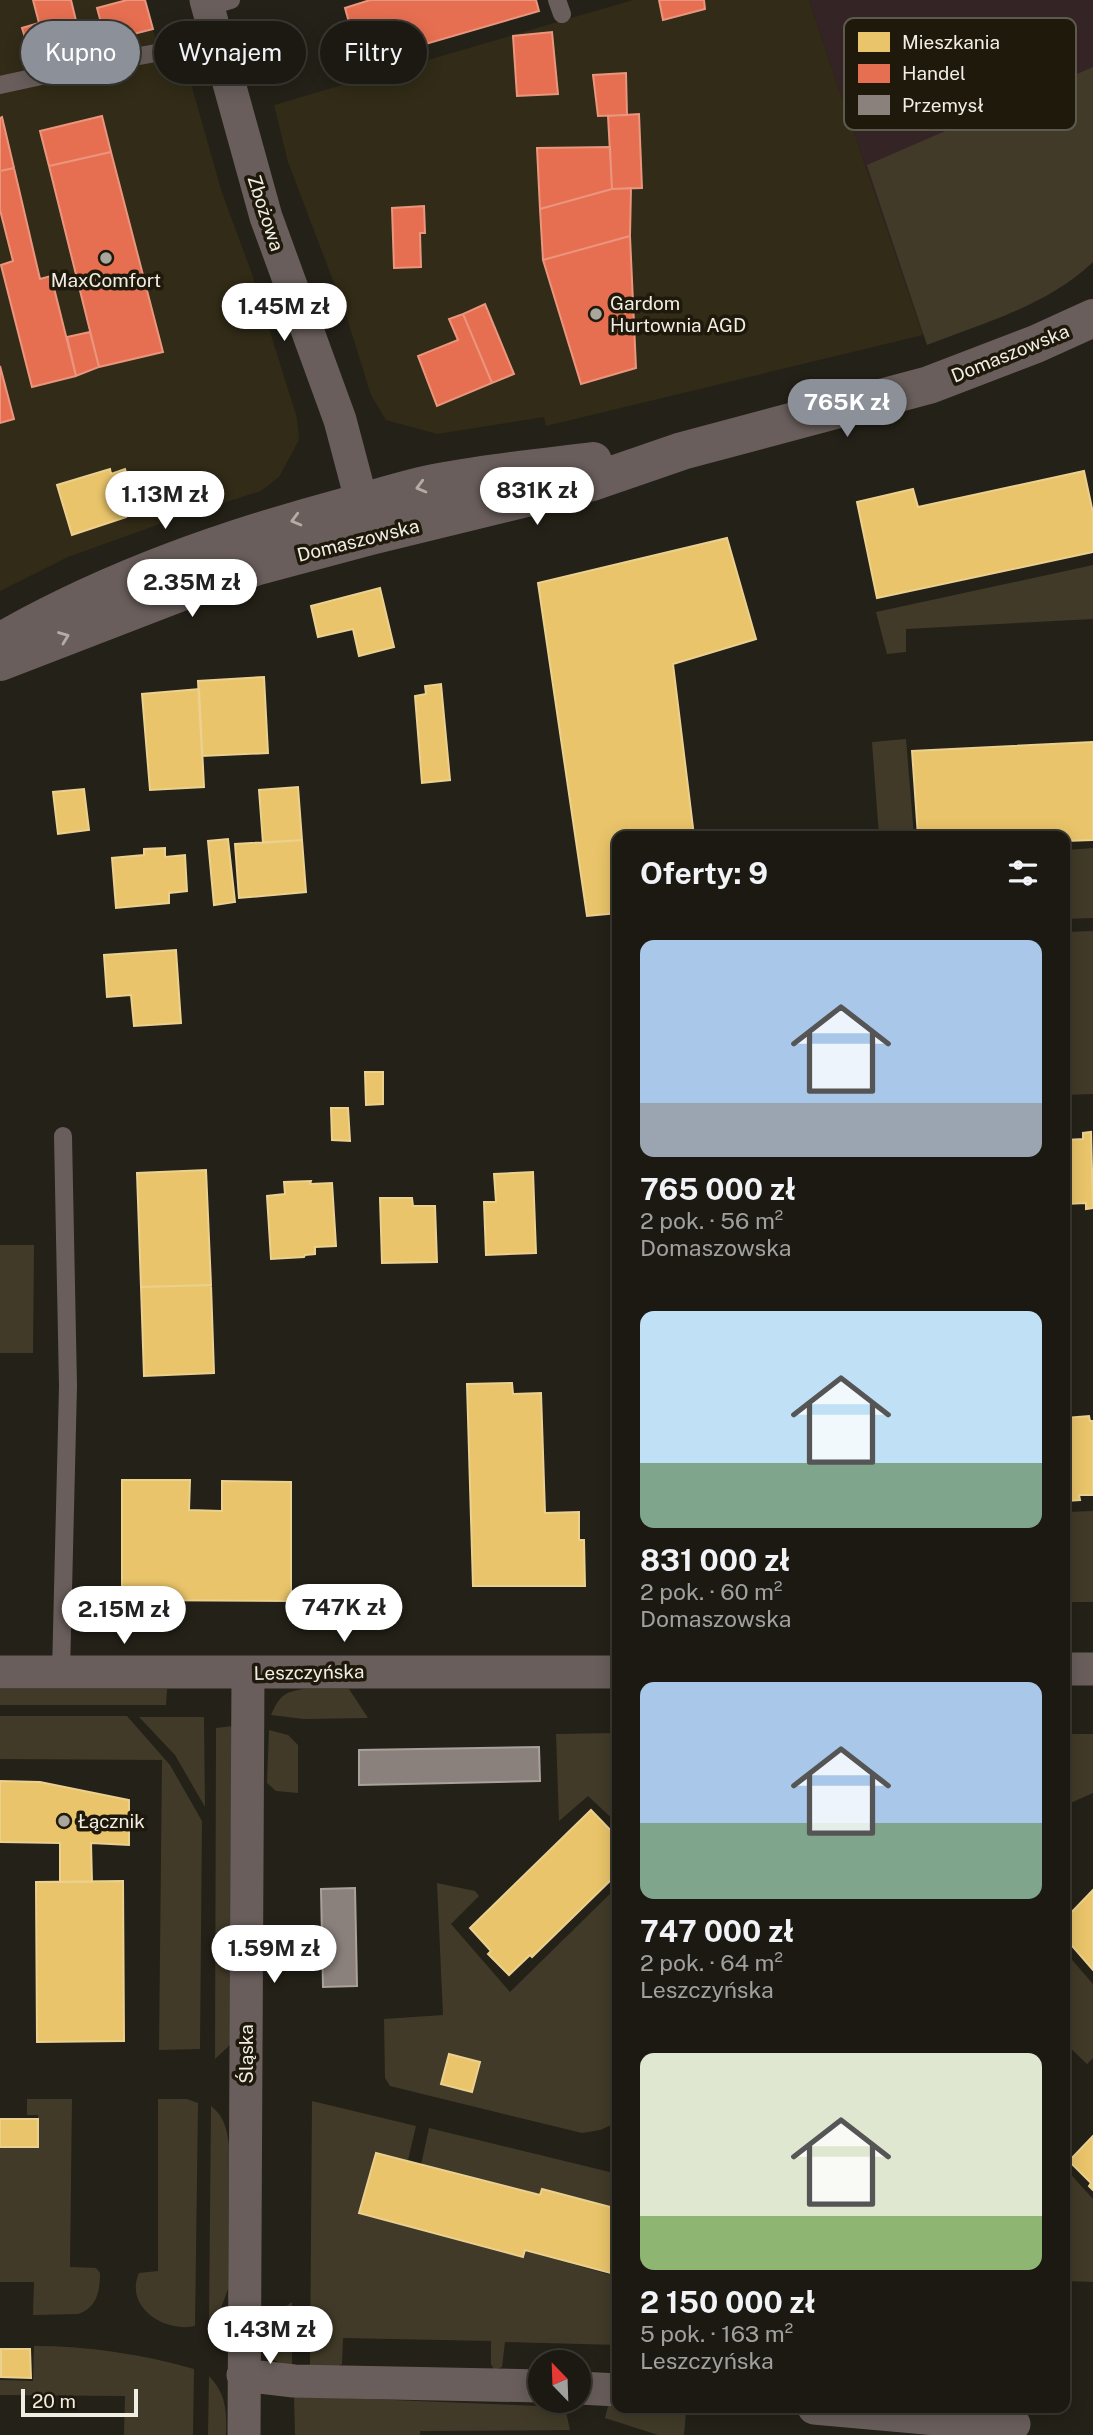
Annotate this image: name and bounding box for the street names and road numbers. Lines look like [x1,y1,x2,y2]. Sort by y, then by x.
street label: Zbożowa [243,172,289,254]
street label: Domaszowska [948,319,1072,387]
street label: Domaszowska [295,514,421,566]
street label: Leszczyńska [254,1660,364,1684]
street label: Śląska [235,2024,257,2084]

